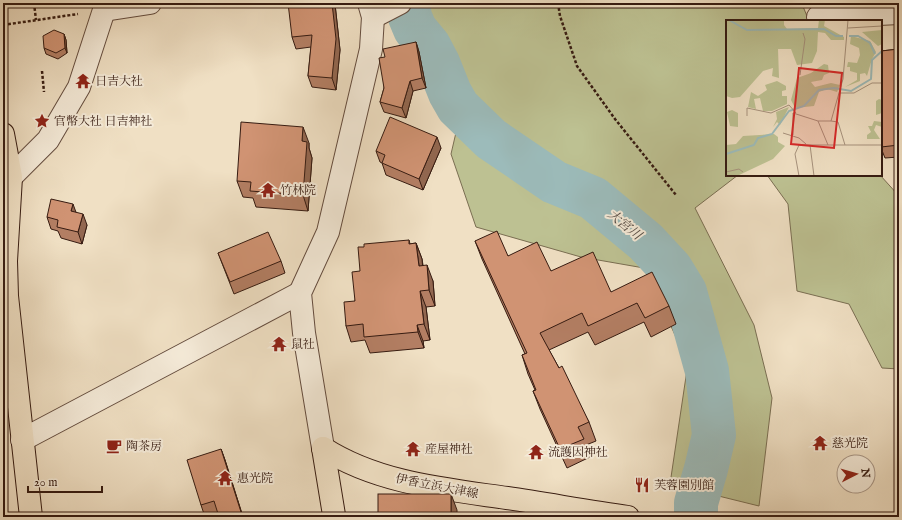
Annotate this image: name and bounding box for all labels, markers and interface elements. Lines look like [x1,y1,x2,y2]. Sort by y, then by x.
inset map [726,20,882,176]
temple icon: 日吉大社 [74,72,92,90]
place label: 日吉大社 [95,74,143,89]
place icon: 官幣大社 日吉神社 [33,112,51,130]
place label: 官幣大社 日吉神社 [54,114,153,129]
temple icon: 竹林院 [259,181,277,199]
place label: 竹林院 [280,183,316,198]
water label: 大宮川 [604,206,646,245]
temple icon: 鼠社 [270,335,288,353]
place label: 鼠社 [291,337,315,352]
temple icon: 慈光院 [811,434,829,452]
place label: 慈光院 [832,436,868,451]
cafe icon: 陶茶房 [105,437,123,455]
place label: 陶茶房 [126,439,162,454]
temple icon: 産屋神社 [404,440,422,458]
place label: 産屋神社 [425,442,473,457]
temple icon: 流護因神社 [527,443,545,461]
place label: 流護因神社 [548,445,608,460]
north arrow [836,454,876,494]
text: N [857,467,872,479]
scale bar [28,468,102,494]
temple icon: 惠光院 [216,469,234,487]
place label: 惠光院 [237,471,273,486]
street label: 伊香立浜大津線 [394,471,480,502]
text: 20 m [34,475,57,490]
restaurant icon: 芙蓉園別館 [633,476,651,494]
place label: 芙蓉園別館 [654,478,714,493]

